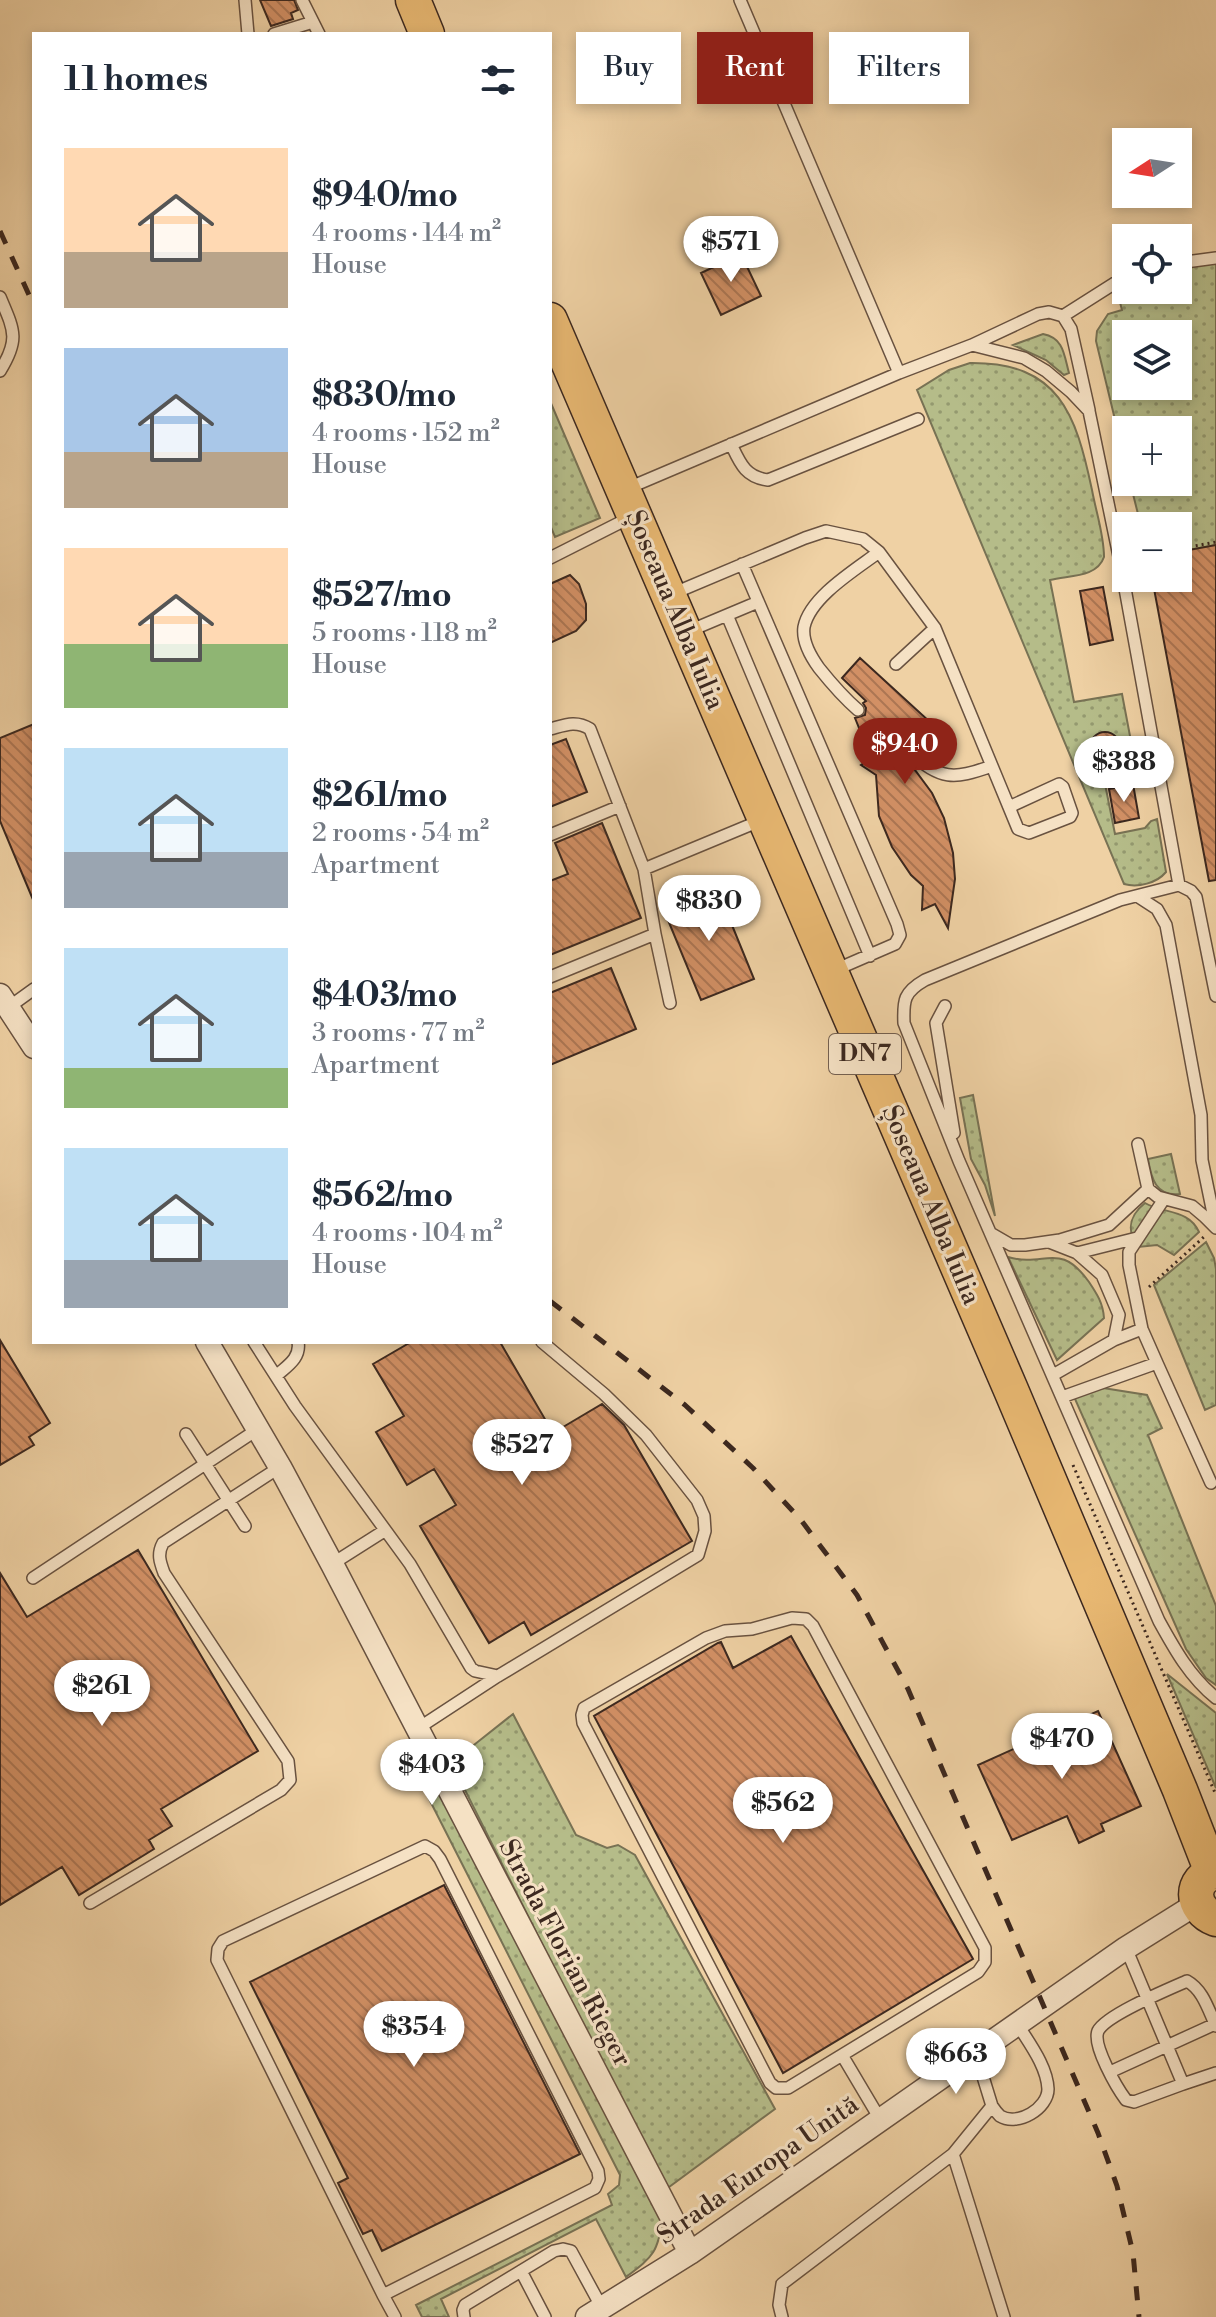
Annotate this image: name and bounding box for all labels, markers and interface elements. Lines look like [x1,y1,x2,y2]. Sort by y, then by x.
chip: Buy [576,32,681,104]
chip: Rent [697,32,813,104]
chip: Filters [829,32,969,104]
icon: filters [476,58,520,102]
text: 11 homes [64,59,208,101]
north arrow [1112,128,1192,208]
map controls [1112,128,1192,592]
text: $940/mo [312,175,458,217]
icon: home [128,180,224,276]
pin: $571 [684,216,778,284]
text: 4 rooms · 144 m² [312,217,501,249]
button: locate [1112,224,1192,304]
text: $571 [701,226,761,258]
text: House [312,249,387,281]
button: layers [1112,320,1192,400]
text: $830/mo [312,375,456,417]
icon: home [128,380,224,476]
button: + [1112,416,1192,496]
text: 4 rooms · 152 m² [312,417,500,449]
text: House [312,449,387,481]
street label: Șoseaua Alba Iulia [619,505,732,715]
button: − [1112,512,1192,592]
text: $527/mo [312,575,452,617]
icon: home [128,580,224,676]
text: 5 rooms · 118 m² [312,617,497,649]
text: House [312,649,387,681]
pin: $940 [858,718,952,786]
text: $940 [871,728,939,760]
pin: $388 [1077,736,1171,804]
text: $388 [1092,746,1156,778]
text: $261/mo [312,775,448,817]
icon: home [128,780,224,876]
text: 2 rooms · 54 m² [312,817,489,849]
text: Apartment [312,849,440,881]
pin: $830 [662,875,756,943]
text: $830 [676,885,742,917]
text: $403/mo [312,975,458,1017]
icon: home [128,980,224,1076]
text: 3 rooms · 77 m² [312,1017,484,1049]
road number: DN7 [829,1034,901,1074]
text: Apartment [312,1049,440,1081]
street label: Șoseaua Alba Iulia [875,1100,988,1310]
text: $562/mo [312,1175,453,1217]
icon: home [128,1180,224,1276]
text: 4 rooms · 104 m² [312,1217,502,1249]
text: House [312,1249,387,1281]
pin: $527 [475,1419,569,1487]
text: $527 [491,1429,553,1461]
pin: $261 [55,1660,149,1728]
text: $261 [72,1670,132,1702]
pin: $470 [1015,1713,1109,1781]
text: $470 [1029,1723,1095,1755]
pin: $403 [385,1739,479,1807]
text: $403 [398,1749,466,1781]
pin: $562 [736,1777,830,1845]
text: $562 [751,1787,815,1819]
street label: Strada Florian Rieger [492,1834,638,2072]
pin: $354 [367,2001,461,2069]
text: $354 [381,2011,447,2043]
pin: $663 [909,2028,1003,2096]
text: $663 [924,2038,988,2070]
street label: Strada Europa Unită [651,2088,866,2252]

